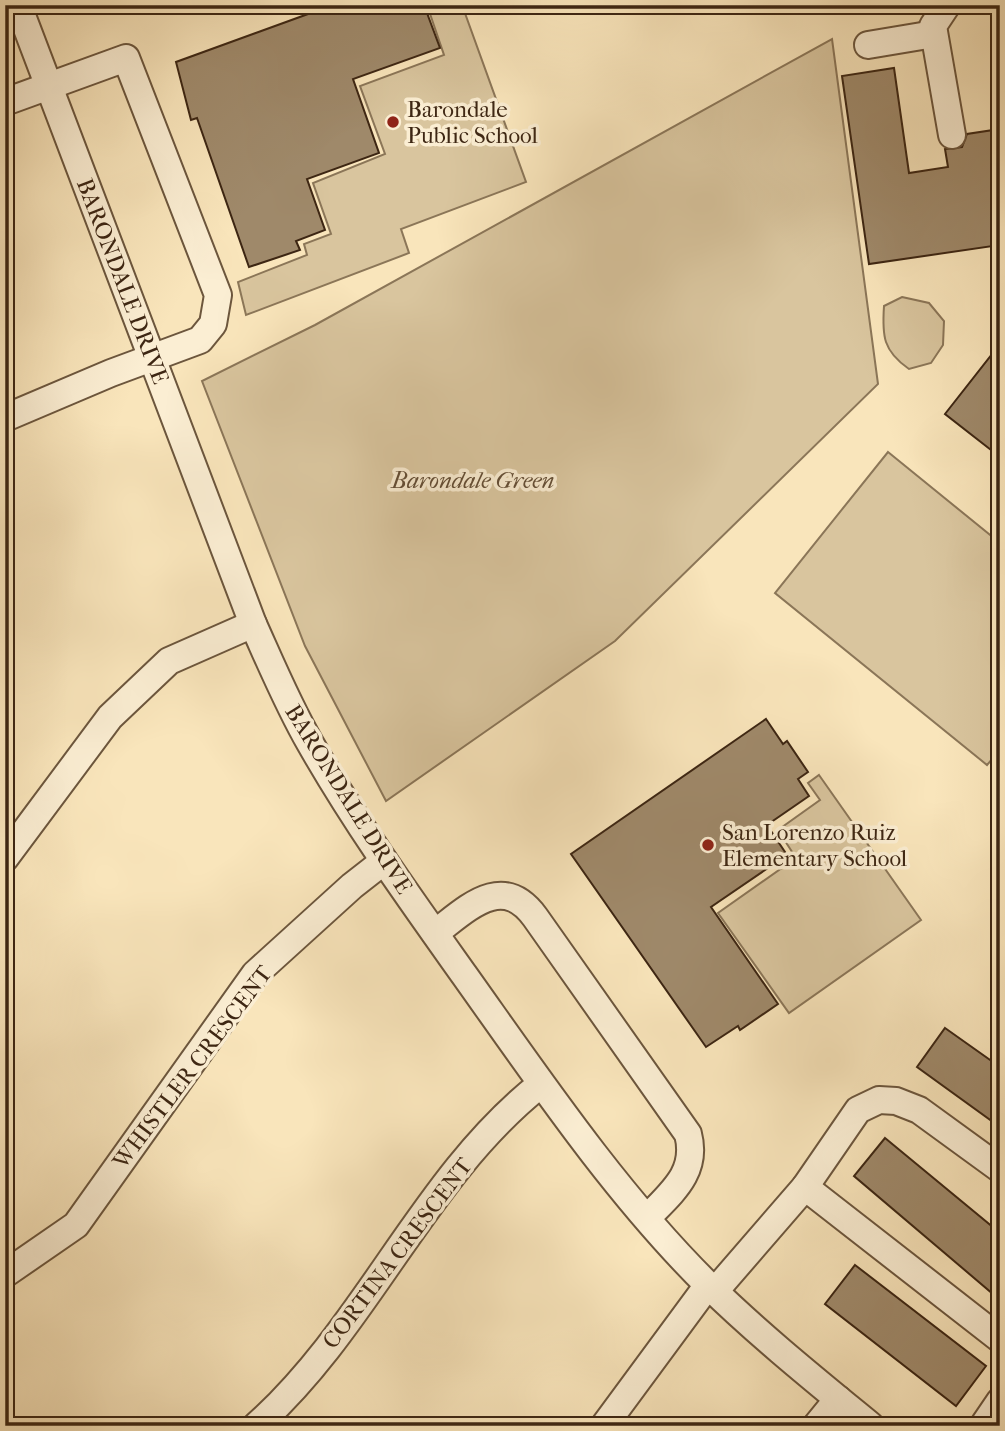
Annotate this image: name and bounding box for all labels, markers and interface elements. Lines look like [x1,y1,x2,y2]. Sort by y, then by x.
place label: Barondale Public School [407,96,539,149]
marker: Barondale Public School [385,114,401,130]
street label: BARONDALE DRIVE [71,175,174,388]
park label: Barondale Green [390,467,554,494]
street label: BARONDALE DRIVE [279,700,418,899]
place label: San Lorenzo Ruiz Elementary School [722,819,908,872]
marker: San Lorenzo Ruiz Elementary School [700,837,716,853]
street label: WHISTLER CRESCENT [107,960,278,1175]
street label: CORTINA CRESCENT [317,1152,478,1354]

